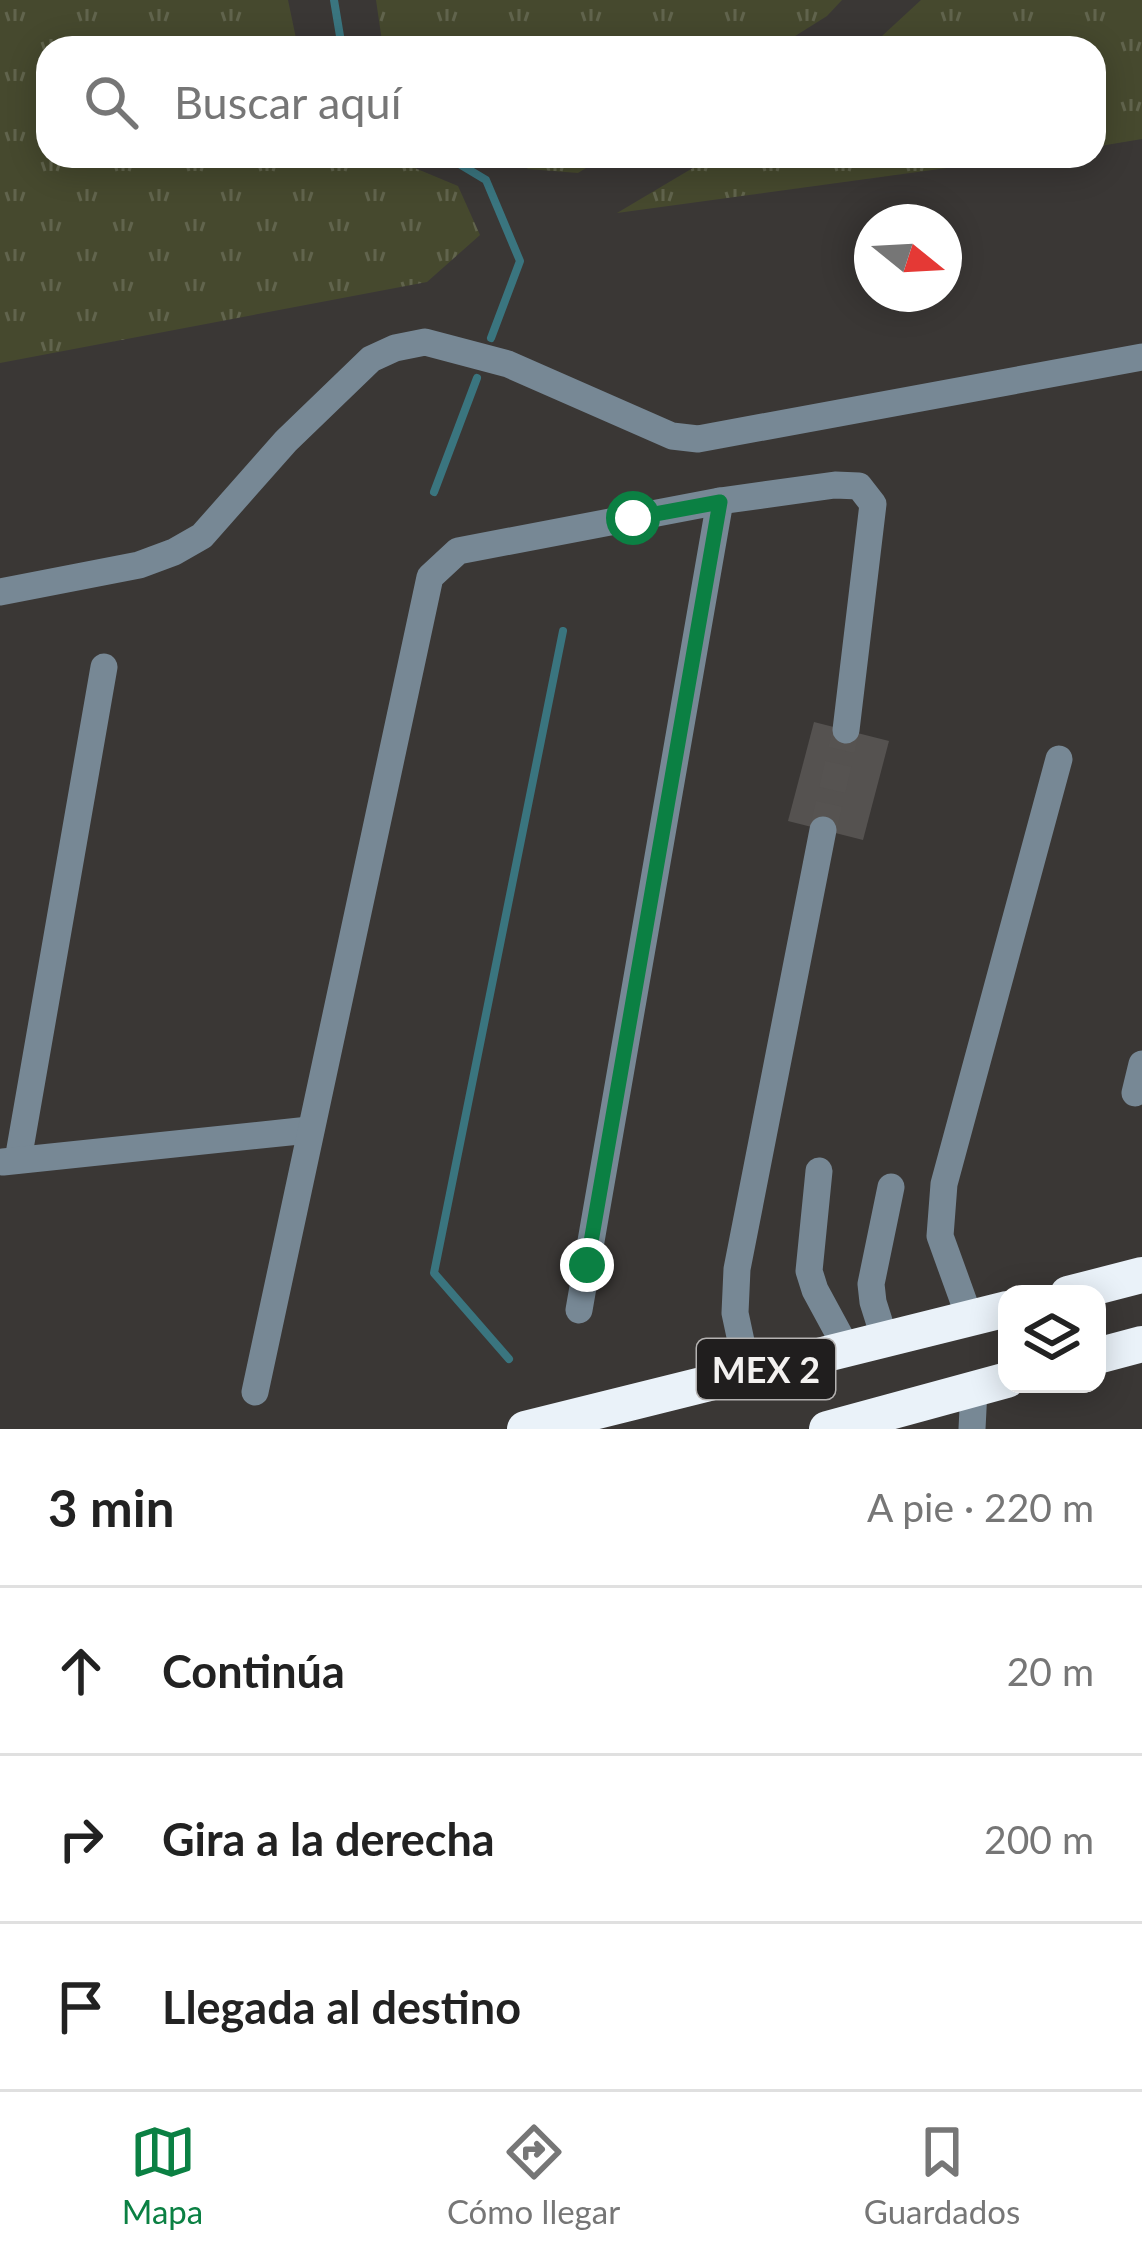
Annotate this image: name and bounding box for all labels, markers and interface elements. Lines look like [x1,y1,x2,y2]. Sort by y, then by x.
search box [36,36,1106,168]
icon: search [78,69,144,135]
text: Buscar aquí [174,75,401,129]
north arrow [854,204,962,312]
route start [606,491,660,545]
route end [560,1238,614,1292]
map controls [998,1285,1106,1393]
button: layers [998,1285,1106,1393]
road number: MEX 2 [697,1339,835,1399]
text: 3 min [48,1477,174,1538]
text: A pie · 220 m [867,1484,1094,1530]
icon: ahead [48,1638,114,1704]
text: Continúa [162,1644,345,1698]
text: 20 m [1007,1648,1094,1694]
icon: right [48,1806,114,1872]
text: Gira a la derecha [162,1812,495,1866]
text: 200 m [984,1816,1094,1862]
icon: arrive [48,1974,114,2040]
text: Llegada al destino [162,1980,521,2034]
tab: Mapa [122,2119,203,2231]
tab: Cómo llegar [447,2119,620,2231]
tab: Guardados [864,2119,1020,2231]

